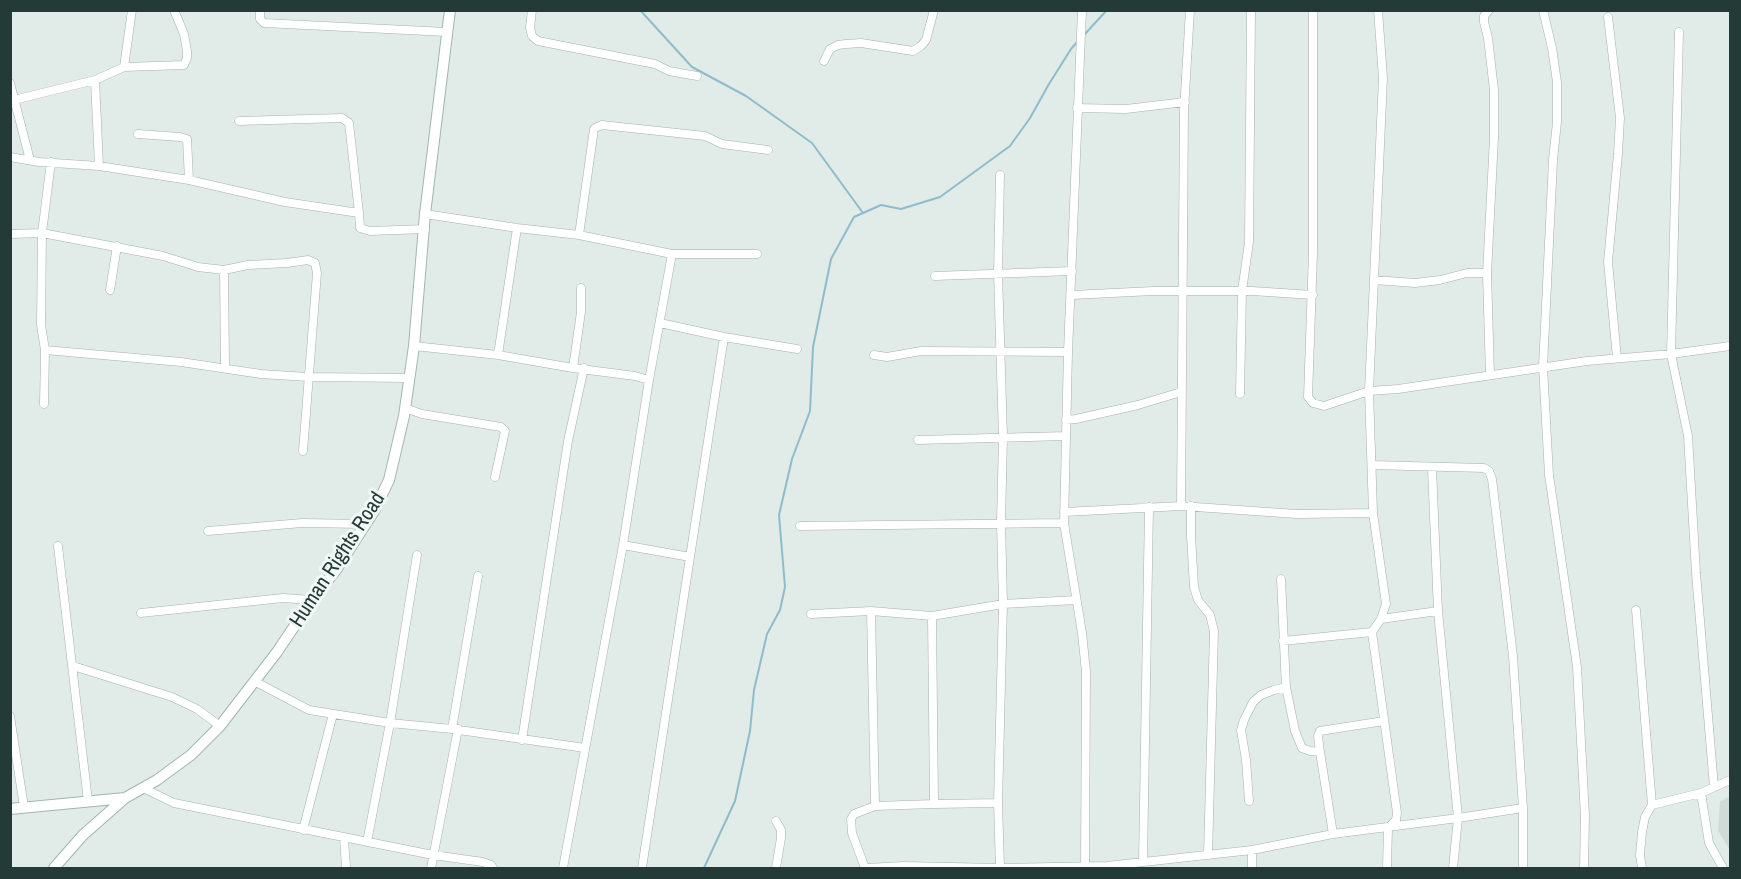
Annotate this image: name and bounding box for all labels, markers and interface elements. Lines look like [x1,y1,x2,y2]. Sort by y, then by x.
street label: Human Rights Road [285,488,391,632]

